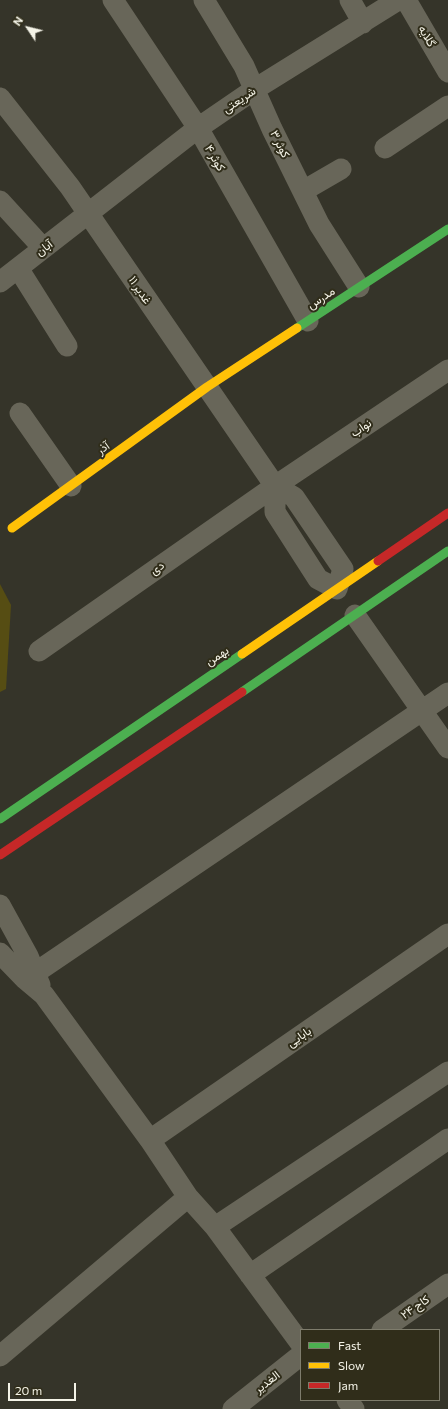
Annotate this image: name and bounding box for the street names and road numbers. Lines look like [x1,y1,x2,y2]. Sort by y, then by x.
street label: گلایه [415,23,439,49]
street label: شریعتی [220,84,258,116]
street label: کوثر ۳ [267,128,293,160]
street label: کوثر ۴ [202,142,228,174]
street label: آبان [33,237,55,259]
street label: غدیر ۱۱ [125,273,155,307]
street label: مدرس [304,284,338,312]
street label: نواب [348,416,374,440]
street label: آذر [94,438,112,458]
street label: دی [147,558,167,578]
street label: بهمن [203,643,231,669]
street label: بابایی [284,1023,314,1051]
street label: کاج ۲۴ [398,1292,432,1322]
street label: الغدیر [251,1368,283,1396]

